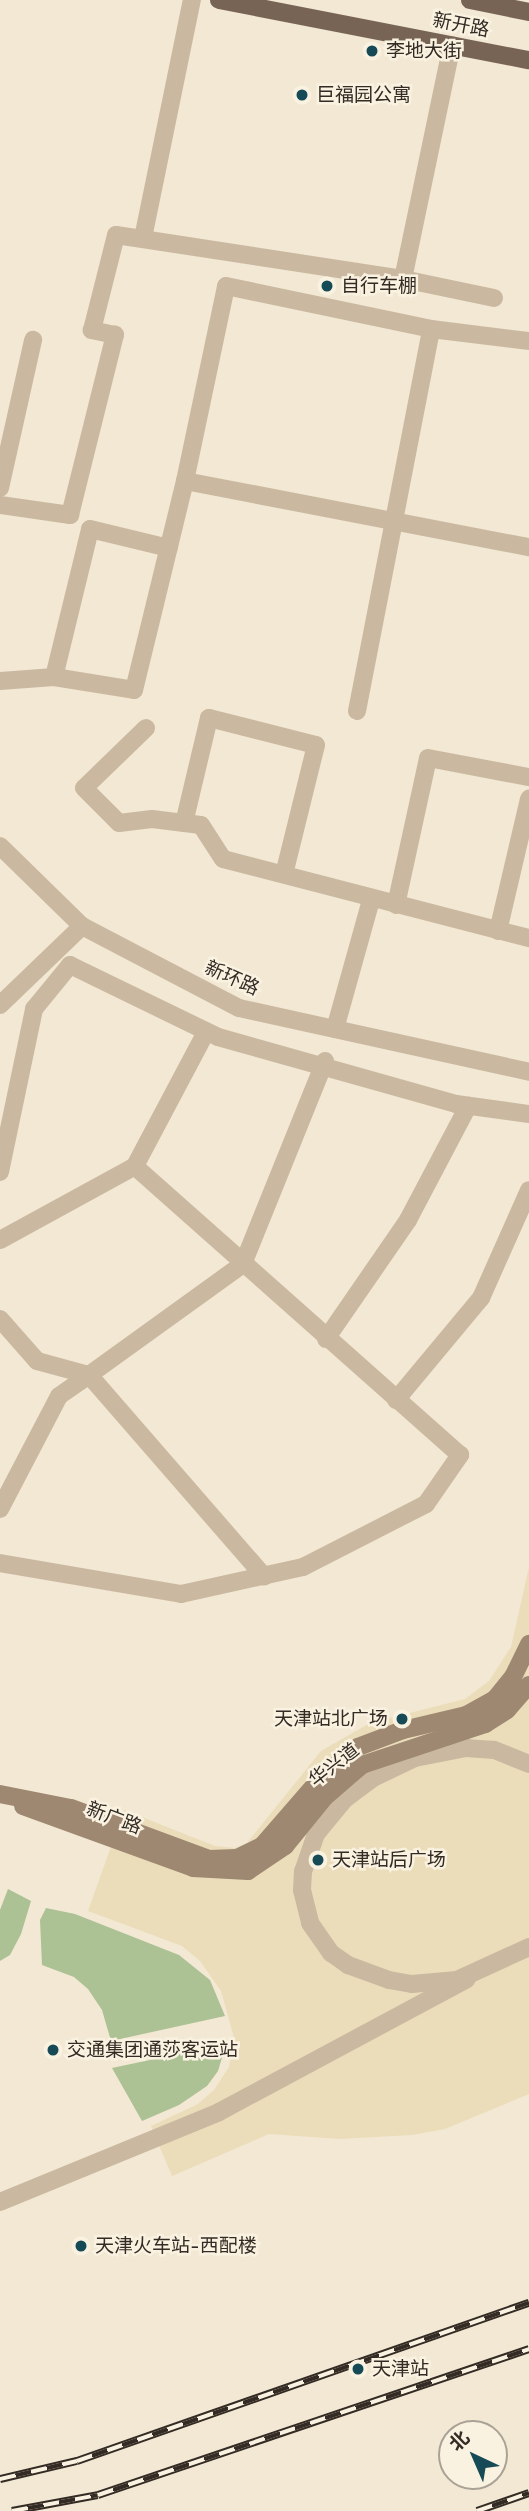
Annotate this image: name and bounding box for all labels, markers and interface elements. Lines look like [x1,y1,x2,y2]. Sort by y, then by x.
street label: 新开路 [431,8,491,42]
place label: 李地大街 [386,40,462,62]
marker: 李地大街 [364,43,380,59]
place label: 巨福园公寓 [316,84,411,106]
marker: 巨福园公寓 [294,87,310,103]
place label: 自行车棚 [341,275,417,297]
marker: 自行车棚 [319,278,335,294]
street label: 新环路 [201,956,263,1000]
place label: 天津站北广场 [274,1708,388,1730]
marker: 天津站北广场 [394,1711,410,1727]
street label: 华兴道 [305,1738,363,1792]
street label: 新广路 [83,1797,145,1839]
place label: 天津站后广场 [332,1849,446,1871]
marker: 天津站后广场 [310,1852,326,1868]
place label: 交通集团通莎客运站 [67,2039,238,2061]
marker: 交通集团通莎客运站 [45,2042,61,2058]
place label: 天津火车站-西配楼 [95,2235,257,2257]
marker: 天津火车站-西配楼 [73,2238,89,2254]
place label: 天津站 [372,2358,429,2380]
marker: 天津站 [350,2361,366,2377]
north arrow [438,2420,508,2490]
text: 北 [445,2426,474,2456]

